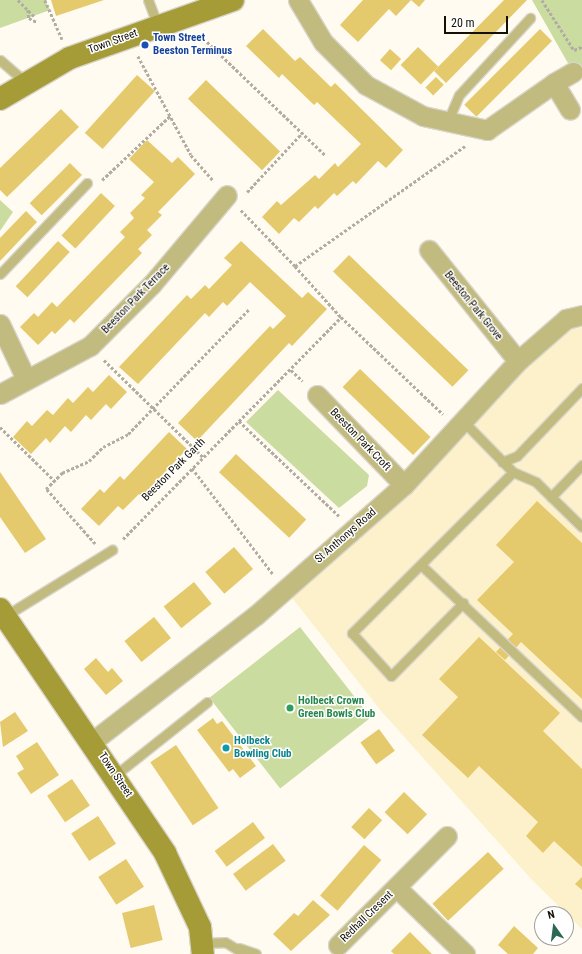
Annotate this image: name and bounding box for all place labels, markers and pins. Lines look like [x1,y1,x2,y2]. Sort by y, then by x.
place label: Town Street Beeston Terminus [153,32,232,58]
marker: Town Street Beeston Terminus [140,40,150,50]
place label: Holbeck Crown Green Bowls Club [298,695,375,721]
marker: Holbeck Crown Green Bowls Club [285,703,295,713]
place label: Holbeck Bowling Club [234,735,292,761]
marker: Holbeck Bowling Club [221,743,231,753]

